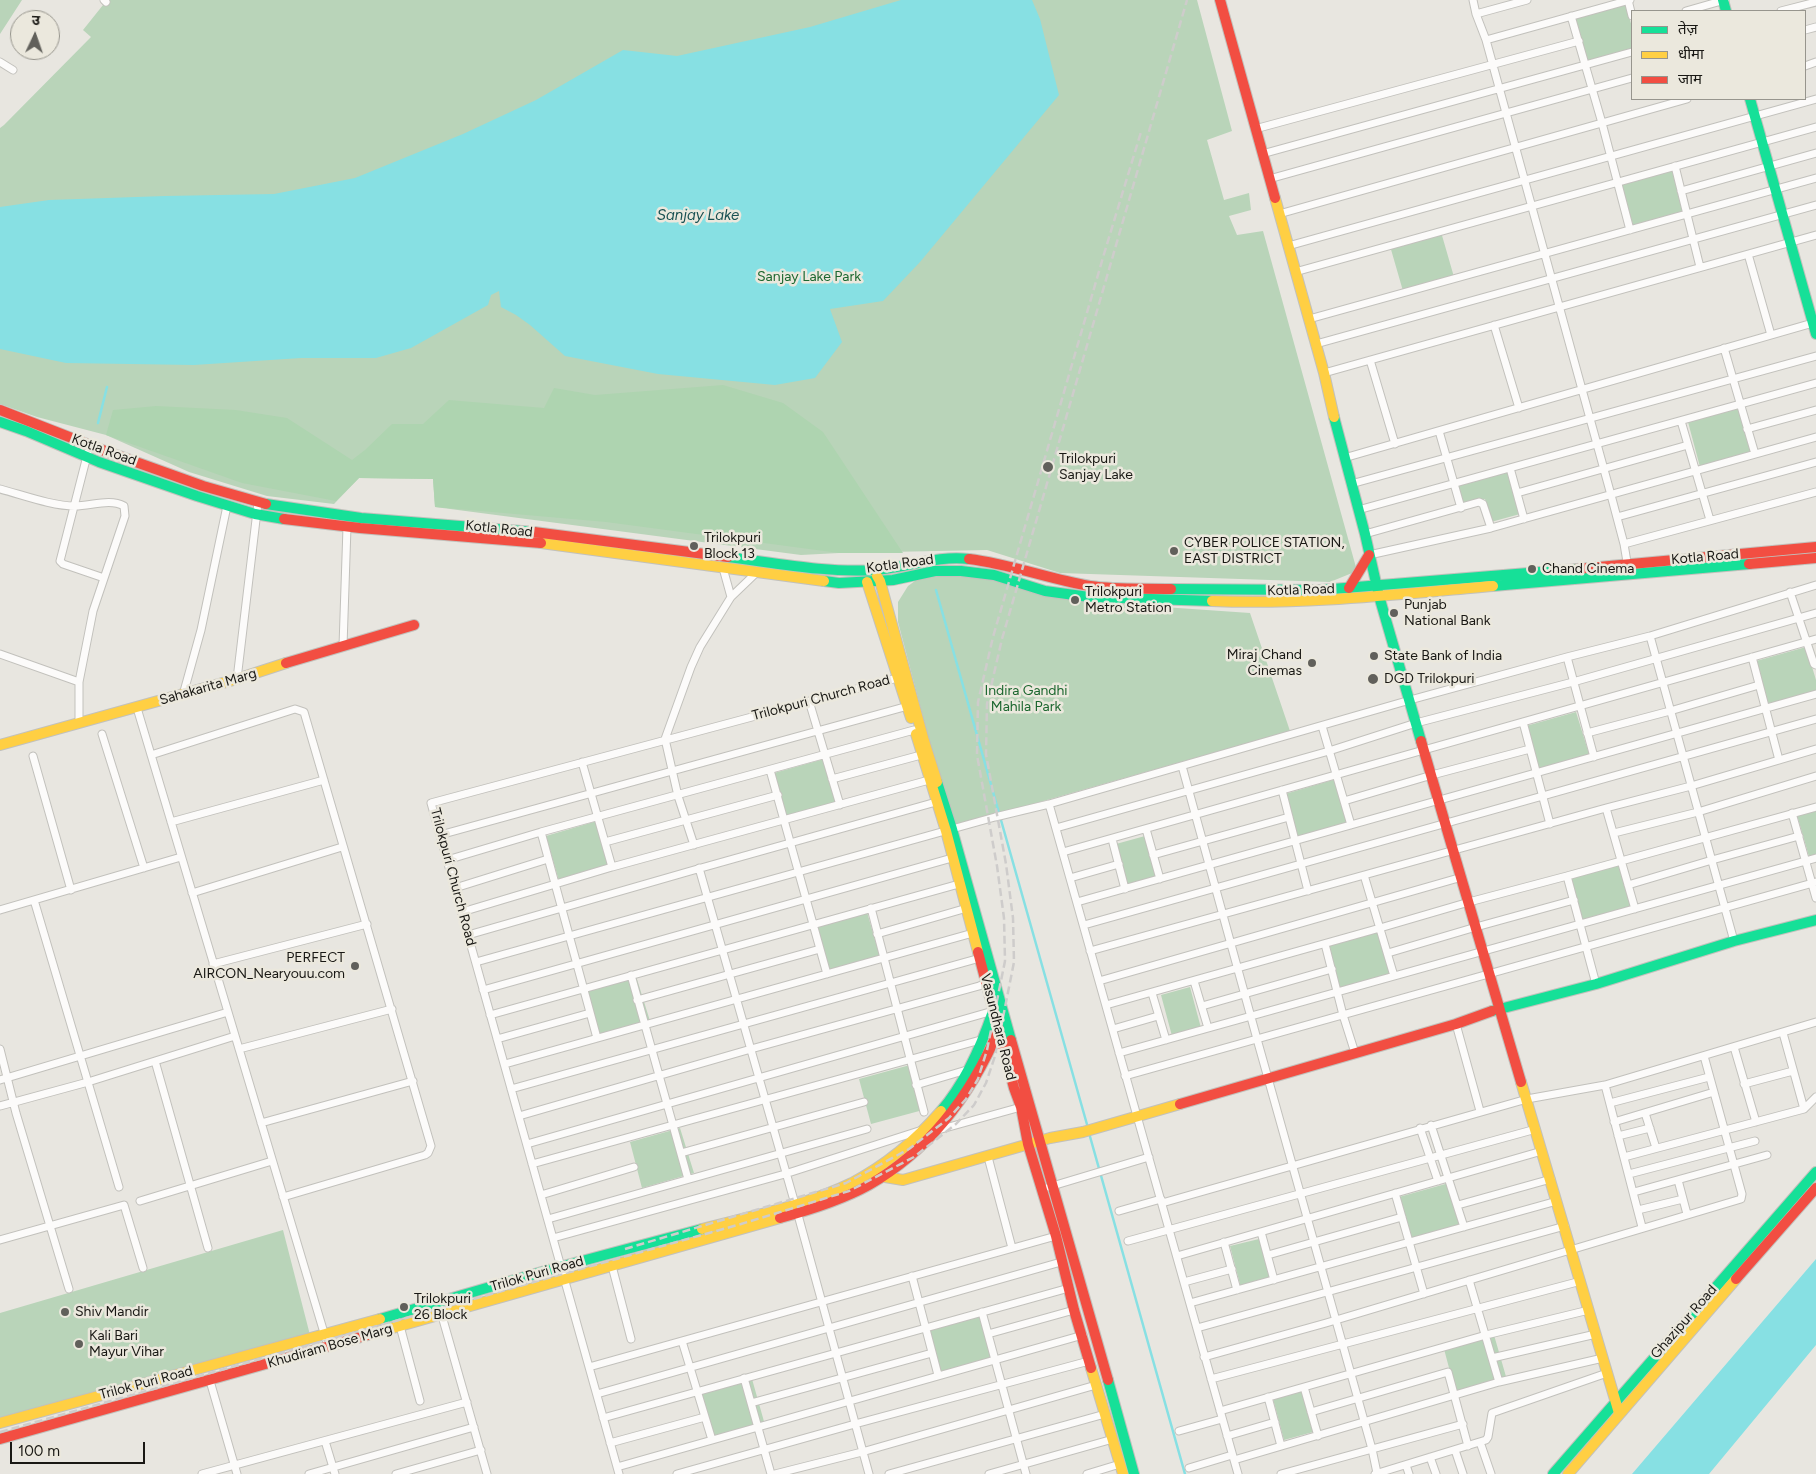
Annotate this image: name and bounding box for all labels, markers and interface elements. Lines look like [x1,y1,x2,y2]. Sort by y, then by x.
north arrow [10,10,60,60]
legend [1631,10,1806,100]
text: उ [31,12,40,29]
text: तेज़ [1678,20,1698,38]
text: धीमा [1678,45,1704,63]
text: जाम [1678,70,1702,88]
water label: Sanjay Lake [657,207,739,225]
park label: Sanjay Lake Park [757,269,861,285]
street label: Kotla Road [69,431,139,469]
place label: Trilokpuri Sanjay Lake [1059,451,1133,484]
marker: Trilokpuri Sanjay Lake [1041,460,1055,474]
street label: Kotla Road [464,517,534,541]
place label: Trilokpuri Block 13 [704,530,761,562]
place label: CYBER POLICE STATION, EAST DISTRICT [1184,535,1345,568]
marker: Trilokpuri Block 13 [688,540,700,552]
marker: CYBER POLICE STATION, EAST DISTRICT [1168,545,1180,557]
street label: Kotla Road [1671,546,1739,568]
street label: Kotla Road [865,551,935,577]
place label: Chand Cinema [1542,561,1634,577]
marker: Chand Cinema [1526,563,1538,575]
street label: Kotla Road [1267,580,1335,600]
place label: Trilokpuri Metro Station [1085,584,1172,616]
marker: Trilokpuri Metro Station [1069,594,1081,606]
place label: Punjab National Bank [1404,597,1490,630]
marker: Punjab National Bank [1388,607,1400,619]
place label: Miraj Chand Cinemas [1227,647,1302,680]
place label: State Bank of India [1384,648,1502,664]
marker: State Bank of India [1368,650,1380,662]
marker: Miraj Chand Cinemas [1306,657,1318,669]
street label: Sahakarita Marg [158,665,258,709]
street label: Trilokpuri Church Road [750,671,892,725]
place label: DGD Trilokpuri [1384,671,1474,687]
marker: DGD Trilokpuri [1366,672,1380,686]
park label: Indira Gandhi Mahila Park [984,683,1068,716]
street label: Trilokpuri Church Road [426,806,480,948]
place label: PERFECT AIRCON_Nearyouu.com [193,950,345,982]
marker: PERFECT AIRCON_Nearyouu.com [349,960,361,972]
street label: Vasundhara Road [977,972,1019,1082]
street label: Trilok Puri Road [489,1253,585,1295]
street label: Ghazipur Road [1647,1282,1721,1362]
place label: Trilokpuri 26 Block [414,1291,471,1324]
marker: Trilokpuri 26 Block [398,1301,410,1313]
place label: Shiv Mandir [75,1304,148,1320]
marker: Shiv Mandir [59,1306,71,1318]
street label: Khudiram Bose Marg [266,1320,394,1372]
place label: Kali Bari Mayur Vihar [89,1328,164,1360]
marker: Kali Bari Mayur Vihar [73,1338,85,1350]
street label: Trilok Puri Road [97,1362,195,1404]
scale bar [12,1432,148,1464]
text: 100 m [18,1442,60,1460]

